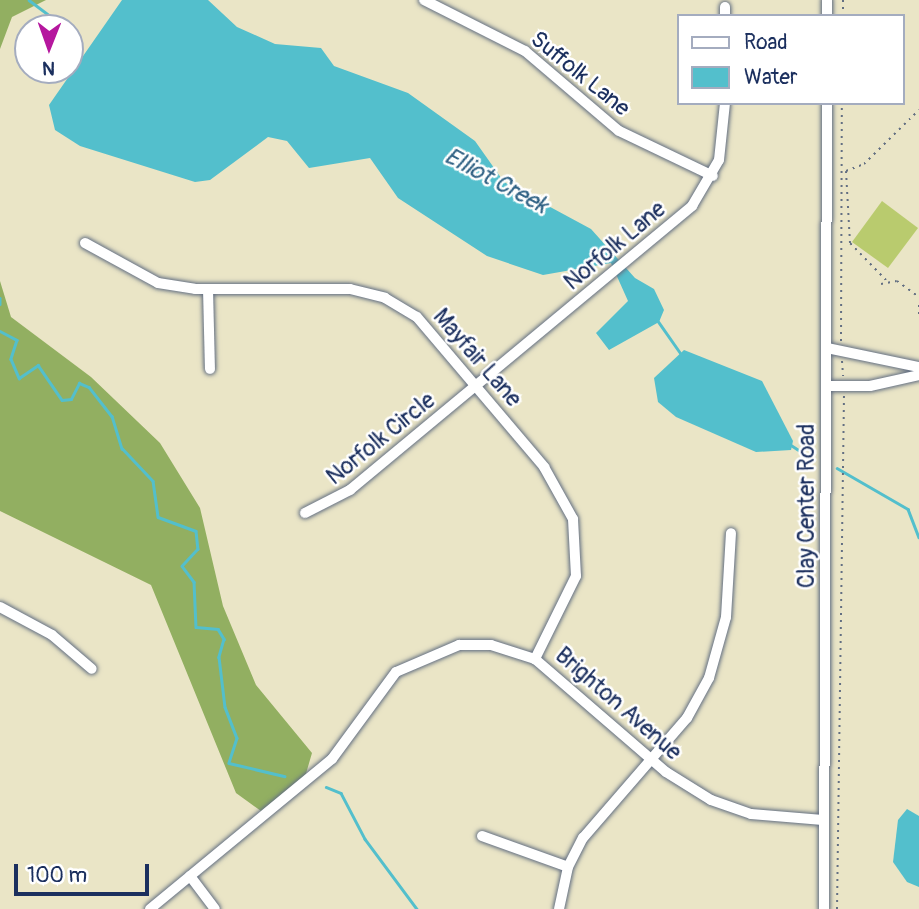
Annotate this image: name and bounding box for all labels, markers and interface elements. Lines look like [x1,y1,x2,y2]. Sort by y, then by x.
north arrow [14,14,84,84]
legend [678,14,905,105]
street label: Suffolk Lane [525,26,635,122]
text: Road [744,29,788,56]
text: N [42,56,55,80]
text: Water [744,64,797,91]
water label: Elliot Creek [440,142,552,220]
street label: Norfolk Lane [559,196,671,296]
street label: Mayfair Lane [427,303,527,413]
street label: Norfolk Circle [321,387,441,491]
street label: Clay Center Road [793,424,821,588]
street label: Brighton Avenue [549,642,687,766]
scale bar [18,850,152,894]
text: 100 m [27,862,87,889]

